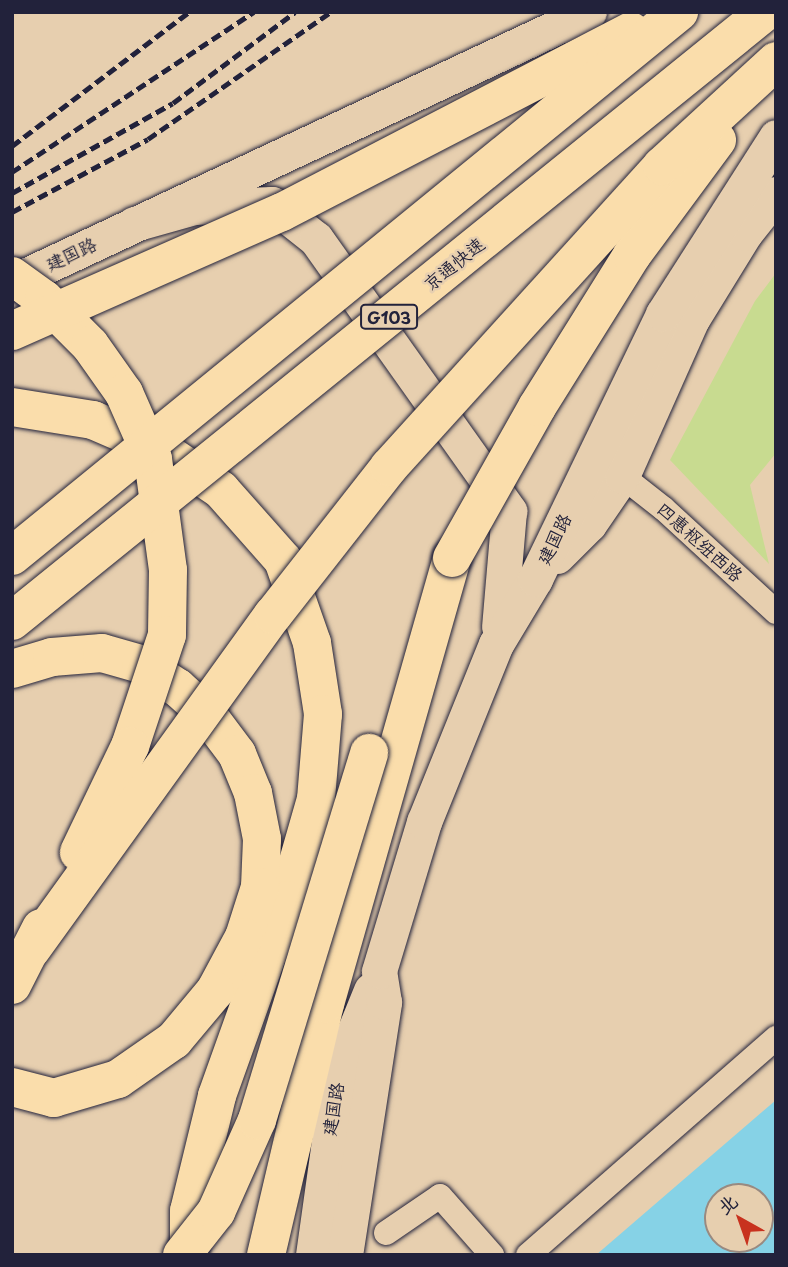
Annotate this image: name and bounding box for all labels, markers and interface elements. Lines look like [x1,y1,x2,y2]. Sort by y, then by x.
street label: 建国路 [42,233,100,275]
street label: 京通快速 [419,233,489,295]
road number: G103 [359,304,419,330]
street label: 四惠枢纽西路 [653,498,747,586]
street label: 建国路 [532,510,576,568]
street label: 建国路 [318,1081,348,1137]
north arrow [704,1183,774,1253]
text: 北 [710,1187,743,1220]

